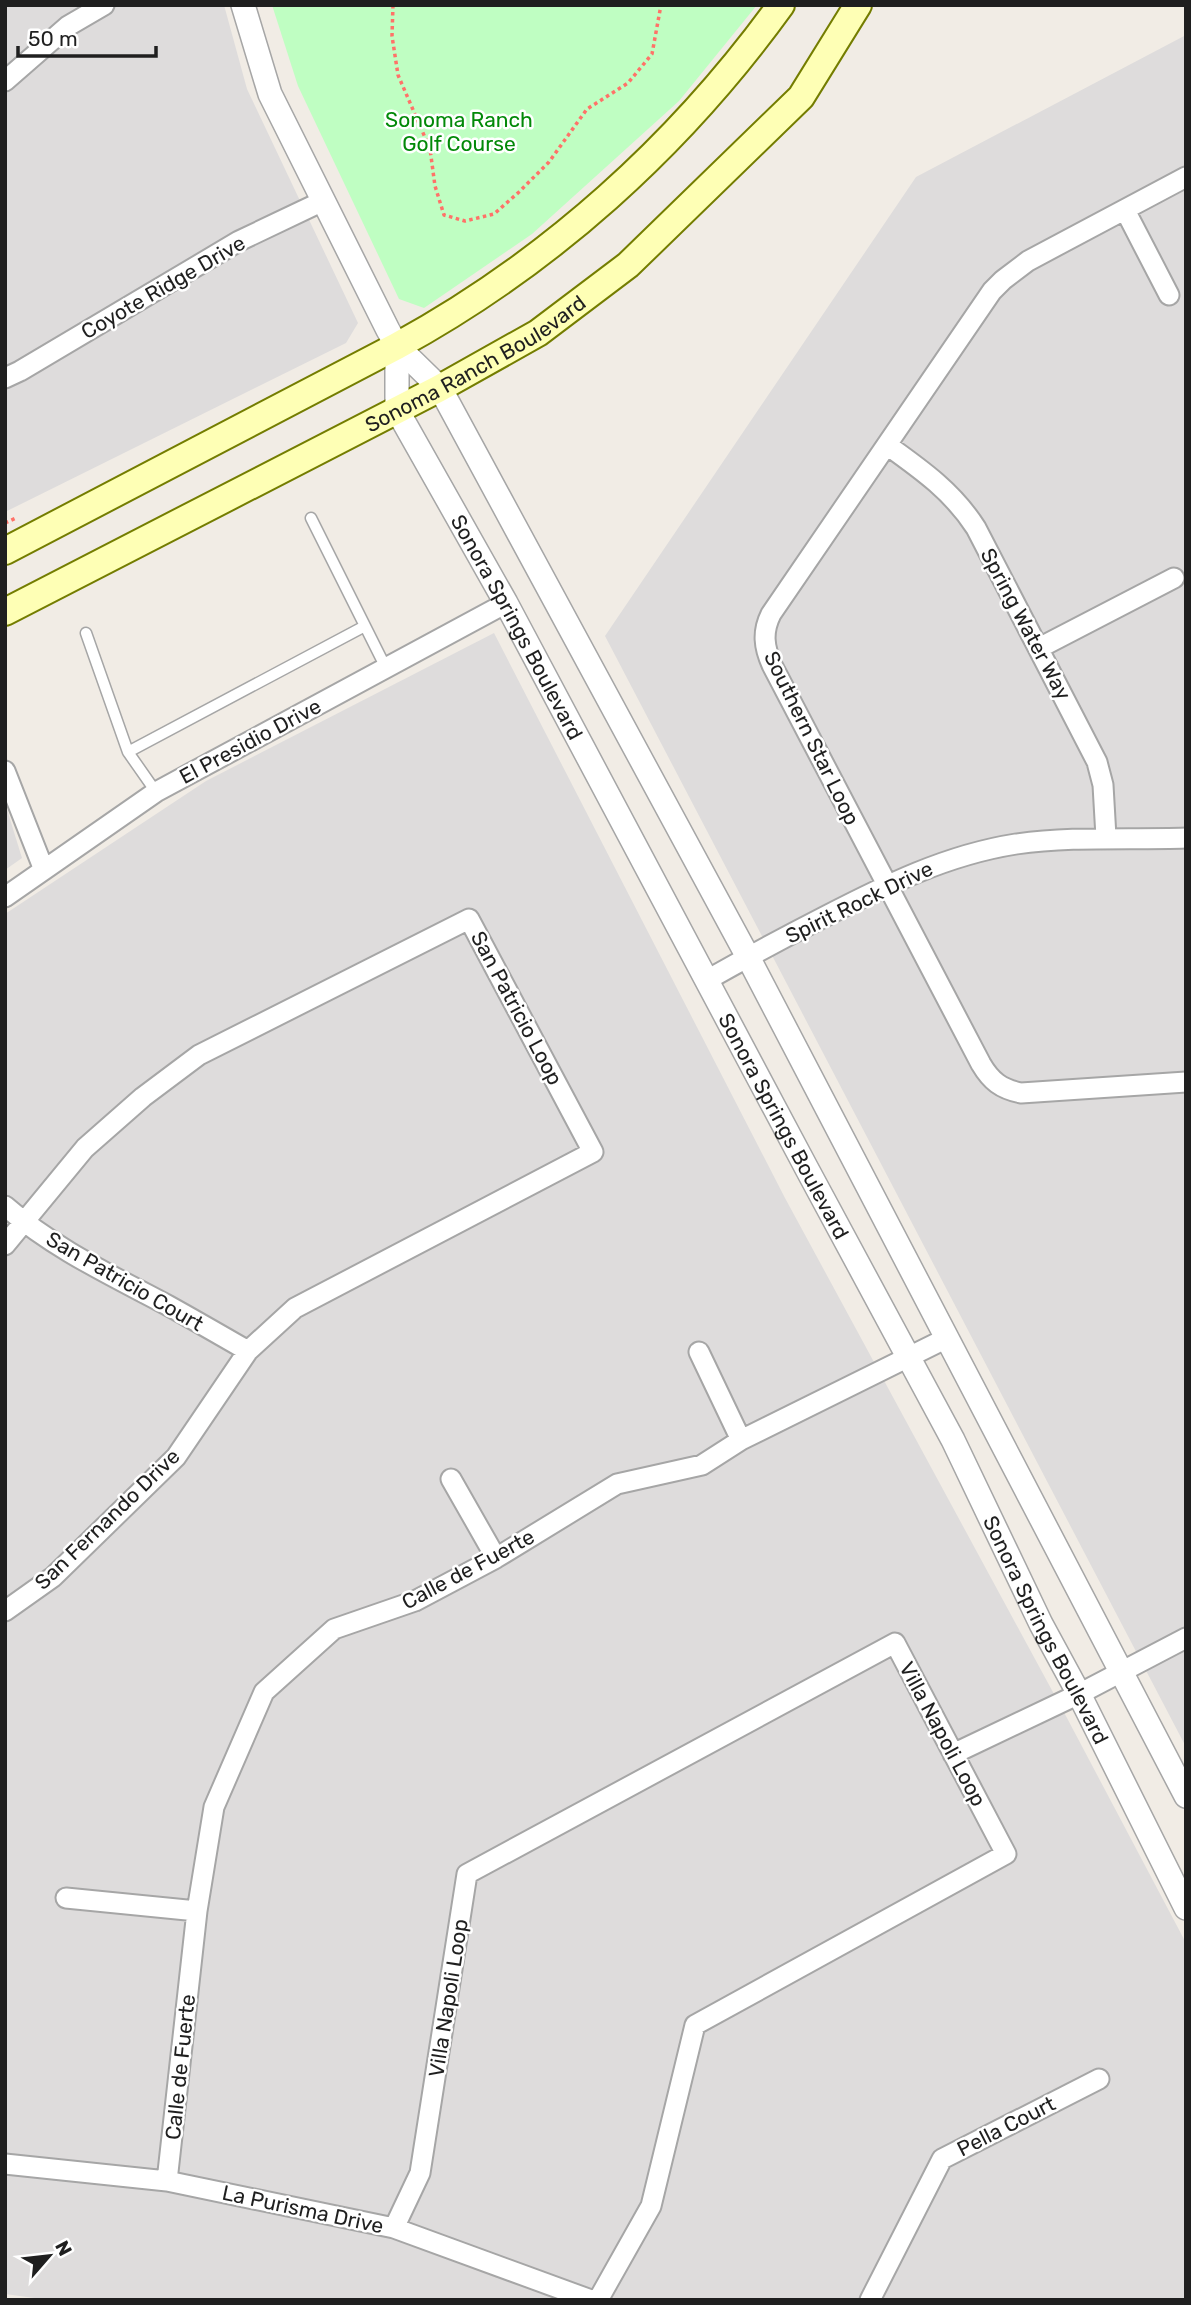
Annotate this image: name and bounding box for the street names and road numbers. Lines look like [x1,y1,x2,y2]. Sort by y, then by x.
street label: Coyote Ridge Drive [77,230,249,344]
street label: Sonoma Ranch Boulevard [361,289,590,437]
street label: Sonora Springs Boulevard [446,510,589,744]
street label: Spring Water Way [975,544,1077,704]
street label: Southern Star Loop [759,647,865,829]
street label: El Presidio Drive [175,693,325,789]
street label: Spirit Rock Drive [781,856,937,948]
street label: San Patricio Loop [466,927,568,1089]
street label: Sonora Springs Boulevard [714,1009,855,1243]
street label: San Patricio Court [42,1226,208,1336]
street label: San Fernando Drive [29,1443,185,1595]
street label: Sonora Springs Boulevard [978,1511,1114,1748]
street label: Calle de Fuerte [397,1524,539,1614]
street label: Villa Napoli Loop [894,1657,992,1811]
street label: Villa Napoli Loop [423,1917,473,2079]
street label: Calle de Fuerte [160,1993,200,2141]
street label: Pella Court [953,2091,1059,2161]
street label: La Purisma Drive [220,2180,386,2238]

